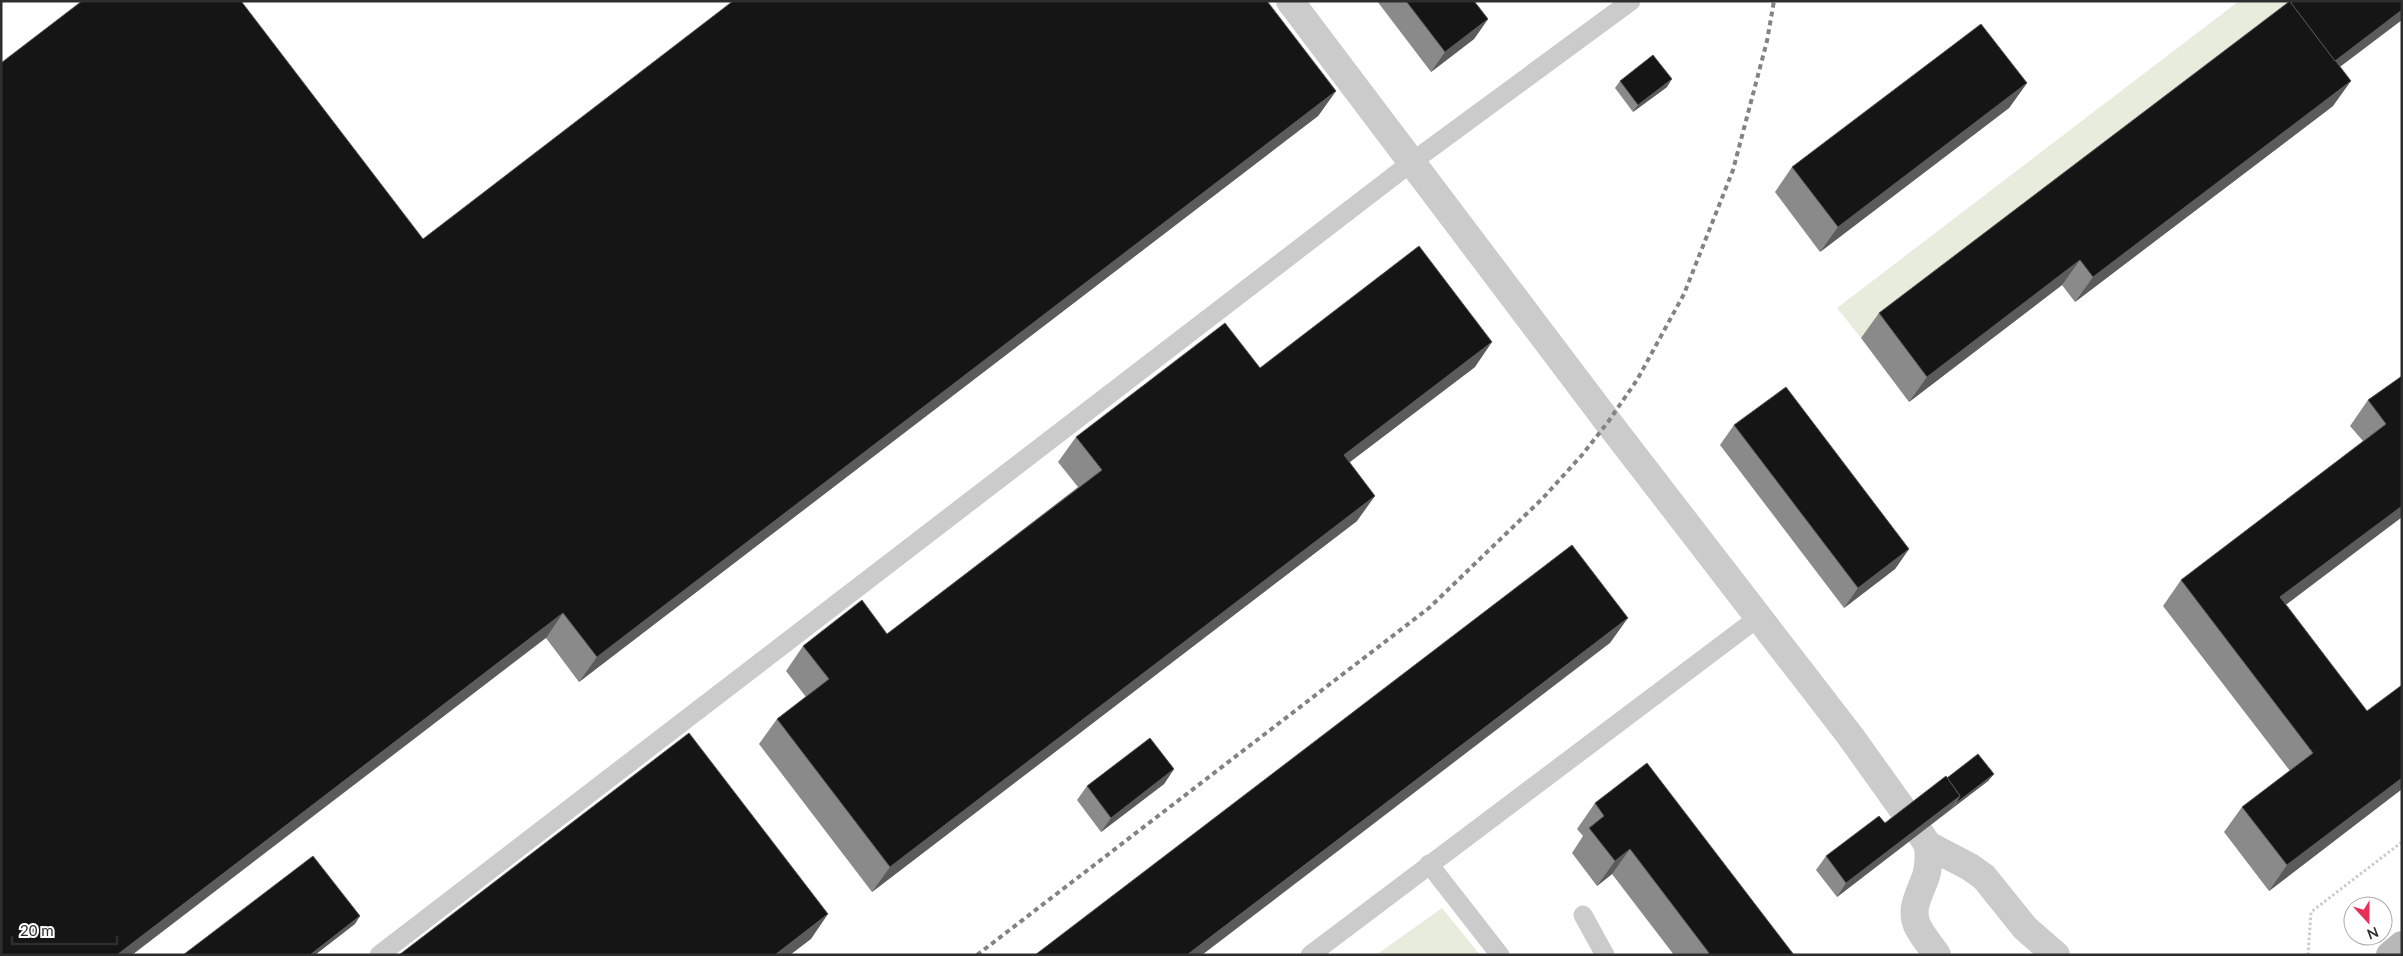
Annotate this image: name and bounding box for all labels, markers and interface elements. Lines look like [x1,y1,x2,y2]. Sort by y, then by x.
north arrow [2343,896,2393,946]
scale bar [12,914,118,946]
text: 20 m [20,921,54,939]
text: N [2365,924,2381,943]

